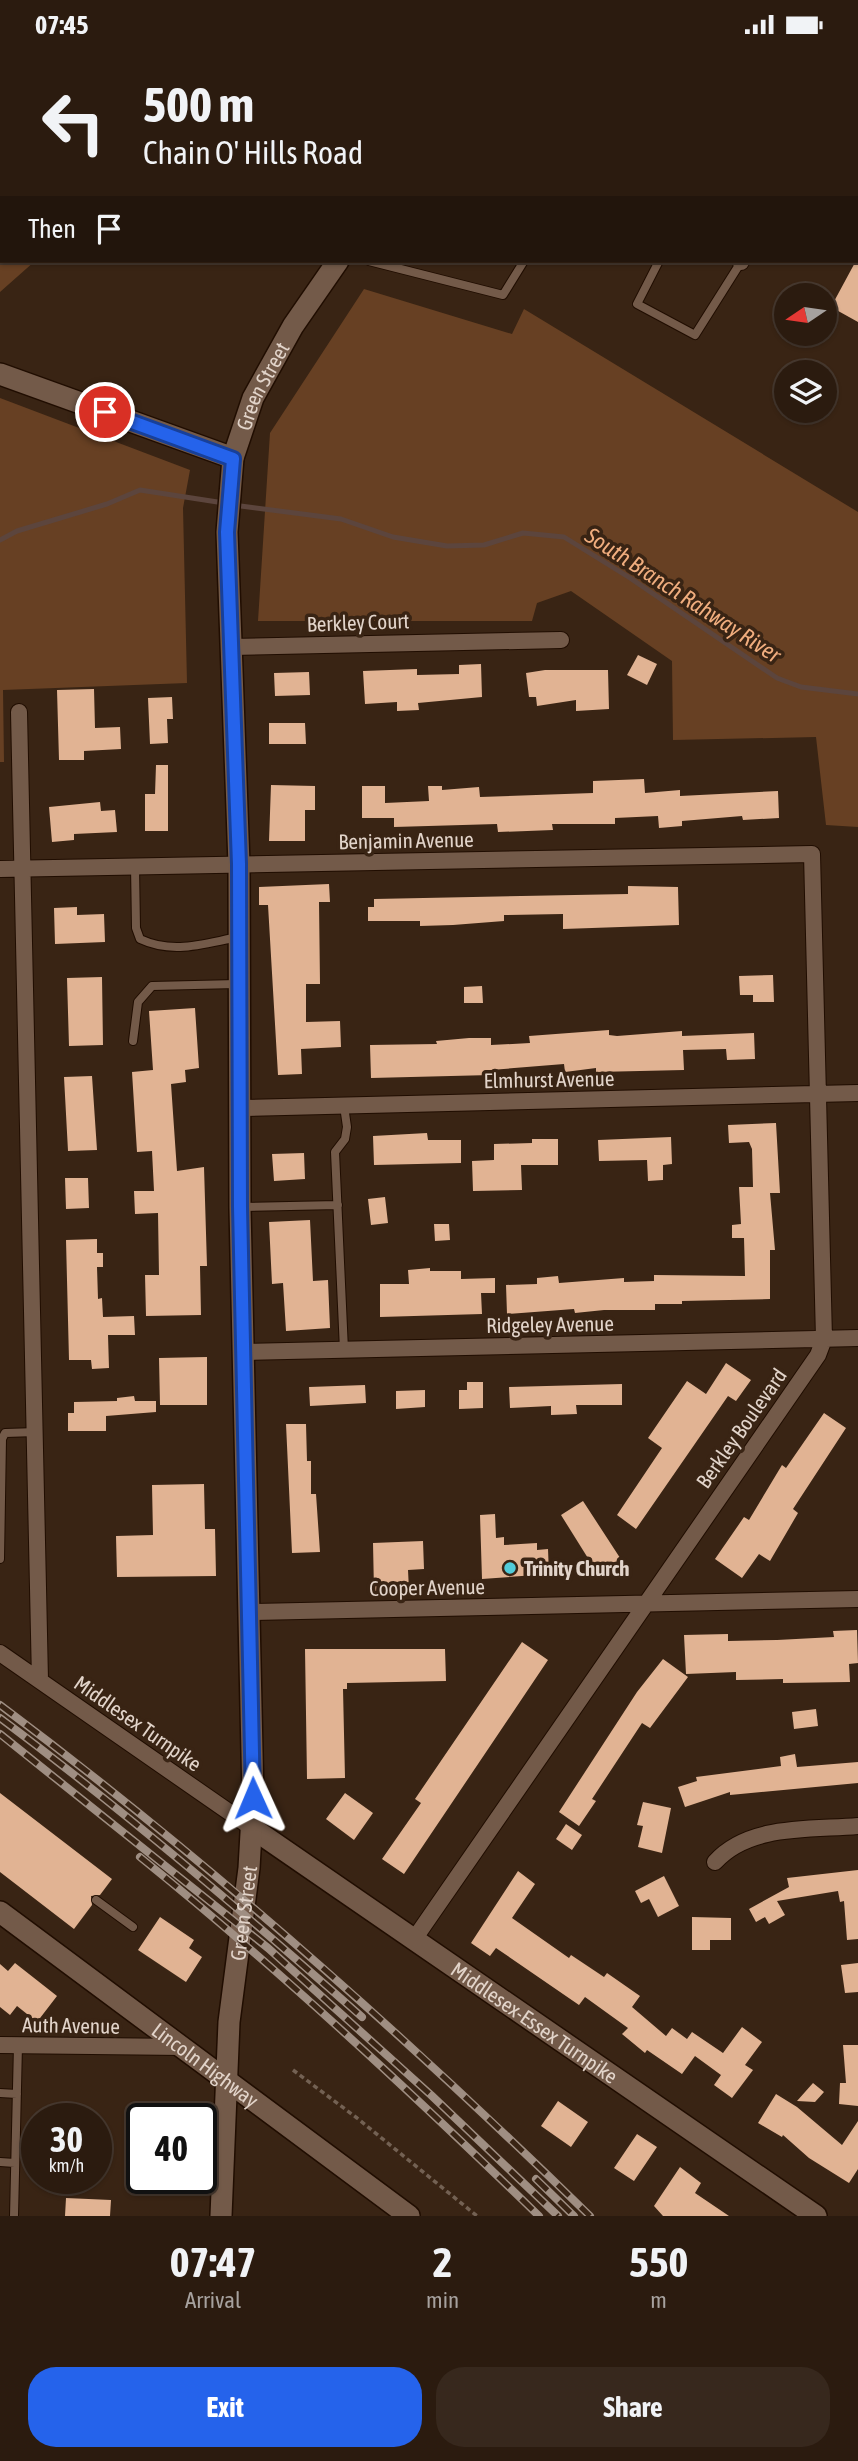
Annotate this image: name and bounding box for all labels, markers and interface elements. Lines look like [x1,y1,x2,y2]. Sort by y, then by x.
text: 07:45 [35,10,89,40]
text: 500 m [143,76,254,132]
icon: left [28,77,119,168]
text: Chain O' Hills Road [143,134,363,171]
icon: arrive [90,210,128,248]
text: Then [28,214,76,244]
north arrow [774,283,836,347]
map controls [774,283,837,423]
street label: Green Street [231,338,294,433]
button: layers [774,360,837,423]
pin [75,382,135,442]
icon: arrive [86,393,124,431]
water label: South Branch Rahway River [580,522,787,669]
street label: Berkley Court [306,608,410,636]
street label: Benjamin Avenue [338,827,474,853]
street label: Elmhurst Avenue [483,1066,615,1092]
street label: Ridgeley Avenue [486,1311,614,1337]
street label: Berkley Boulevard [691,1364,791,1492]
place label: Trinity Church [524,1556,630,1580]
marker: Trinity Church [502,1560,518,1576]
street label: Cooper Avenue [369,1574,485,1600]
street label: Middlesex Turnpike [70,1670,206,1776]
position arrow [216,1761,290,1835]
street label: Green Street [225,1864,261,1962]
street label: Middlesex-Essex Turnpike [447,1957,622,2088]
street label: Auth Avenue [22,2012,120,2038]
street label: Lincoln Highway [148,2017,264,2112]
speed limit sign: 40 [126,2103,217,2194]
text: 30 [50,2119,83,2159]
text: km/h [49,2155,84,2176]
text: 07:47 [170,2238,256,2286]
text: 2 [433,2238,452,2286]
text: 550 [629,2238,688,2286]
text: Arrival [185,2287,241,2313]
text: min [426,2287,459,2313]
text: m [650,2287,667,2313]
button: Exit [28,2367,422,2447]
button: Share [436,2367,830,2447]

